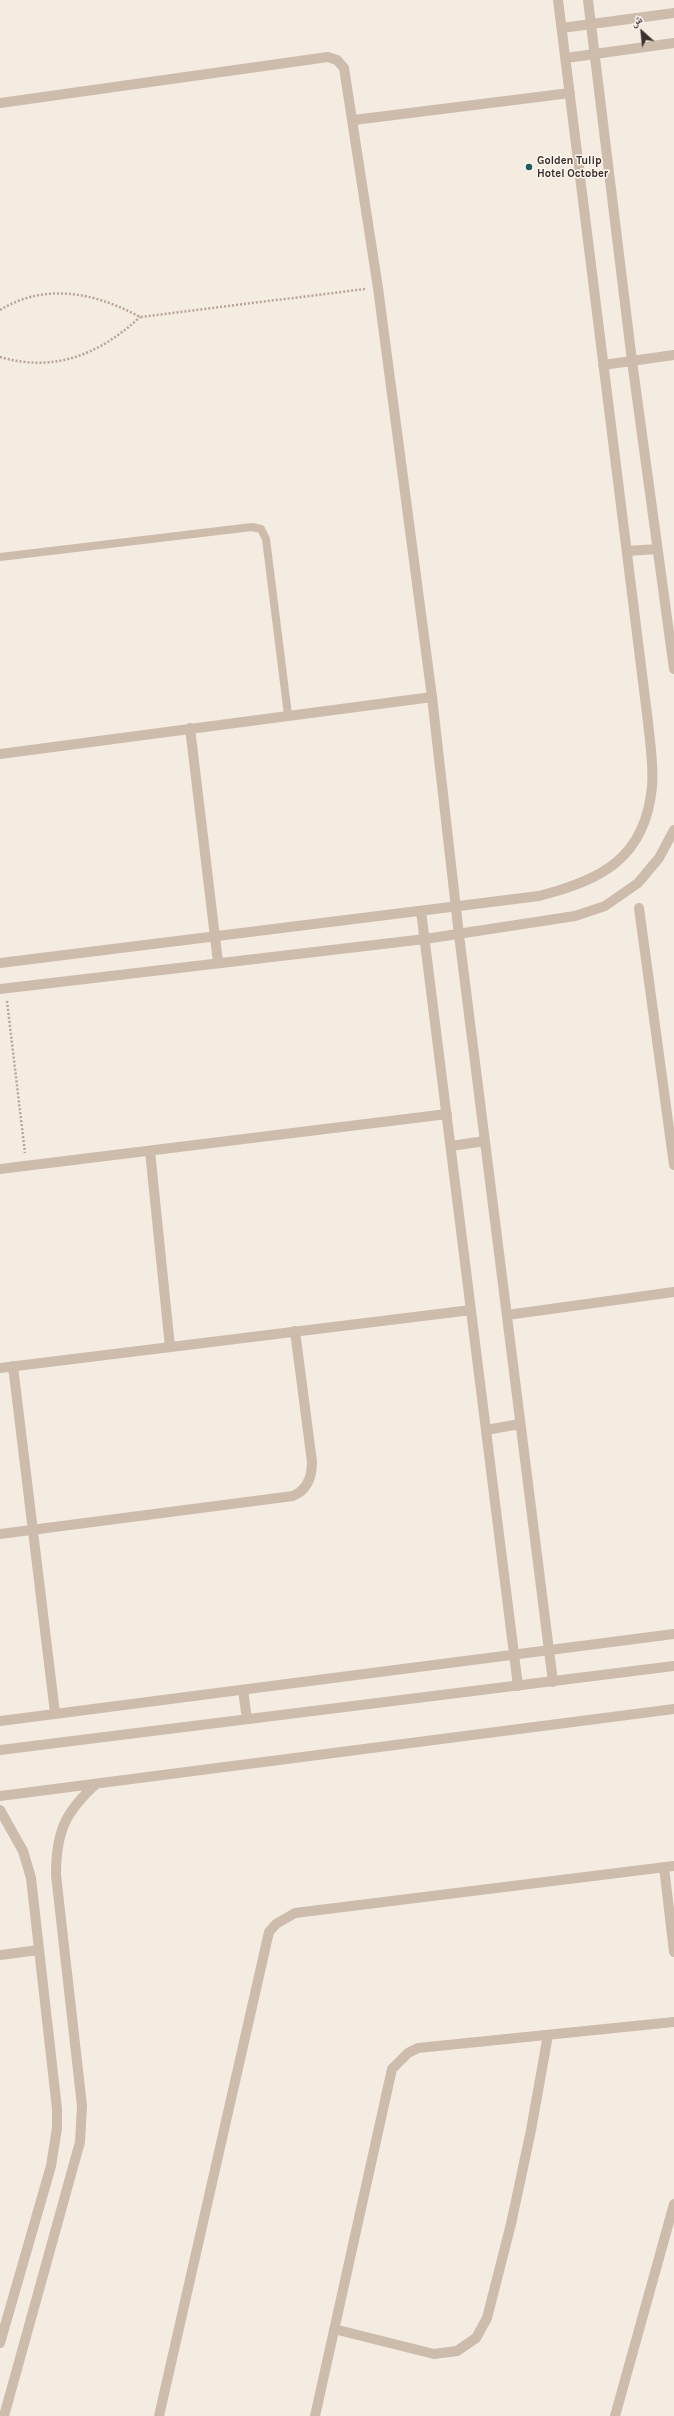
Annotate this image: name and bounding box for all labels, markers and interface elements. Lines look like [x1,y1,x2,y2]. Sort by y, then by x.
north arrow [622,12,662,52]
text: ش [628,12,644,29]
place label: Golden Tulip Hotel October [537,154,608,180]
marker: Golden Tulip Hotel October [524,162,534,172]

